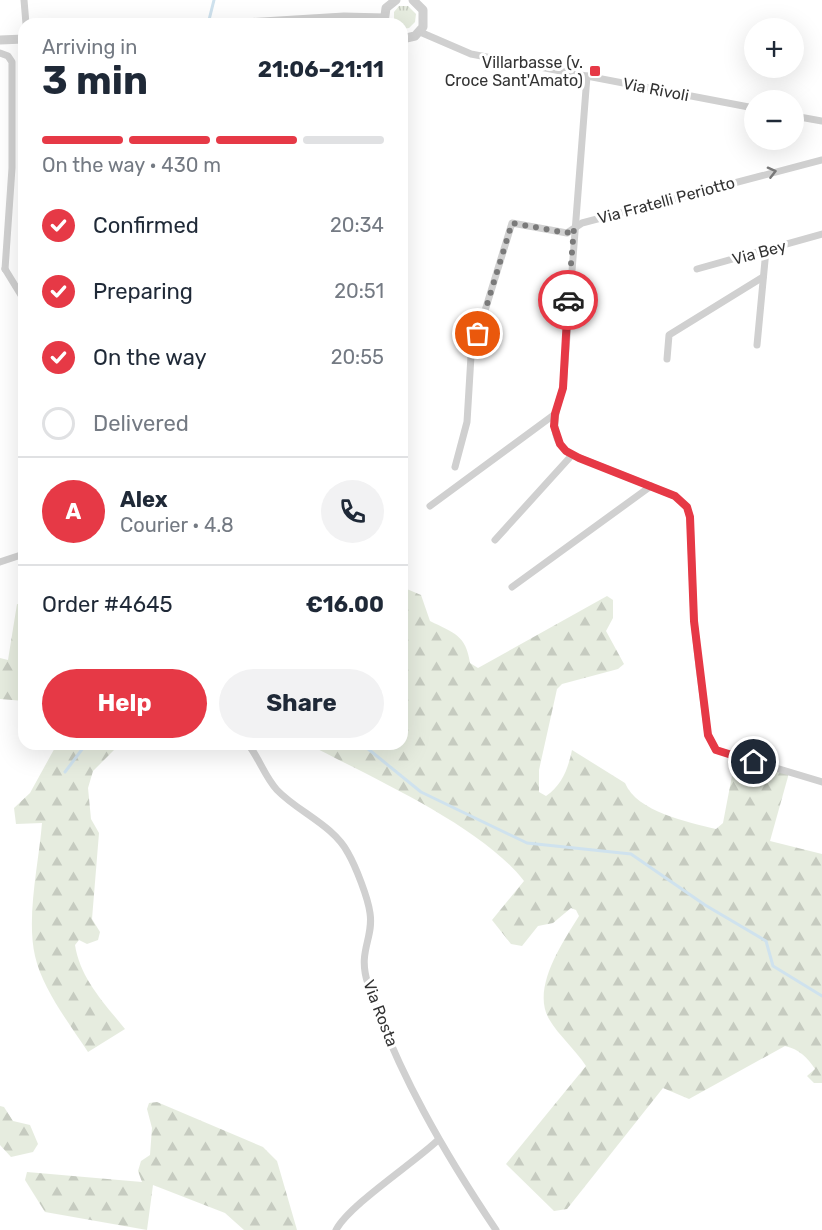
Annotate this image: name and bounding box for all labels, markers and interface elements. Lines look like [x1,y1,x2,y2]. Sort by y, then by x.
map controls [744,18,804,150]
button: + [744,18,804,78]
text: Arriving in [42,35,137,59]
place label: Villarbasse (v. Croce Sant'Amato) [445,53,583,90]
text: 21:06–21:11 [258,56,384,83]
text: 3 min [42,58,148,104]
marker: Villarbasse (v. Croce Sant'Amato) [588,64,602,78]
street label: Via Rivoli [621,74,691,105]
button: − [744,90,804,150]
text: On the way · 430 m [42,153,221,177]
one-way arrow [766,167,776,180]
street label: Via Fratelli Periotto [595,173,737,228]
icon: check [42,209,75,242]
text: Confirmed [93,212,199,239]
text: 20:34 [330,213,384,237]
street label: Via Bey [730,236,788,269]
courier [538,270,598,330]
icon: check [42,275,75,308]
text: Preparing [93,278,193,305]
text: 20:51 [334,279,384,303]
icon: car [552,284,585,317]
pin [452,308,503,359]
icon: bag [461,317,494,350]
icon: check [42,341,75,374]
text: On the way [93,344,207,371]
text: 20:55 [331,345,384,369]
text: Delivered [93,410,189,437]
button: phone [321,480,384,543]
text: Alex [120,486,168,513]
text: A [66,498,81,525]
text: Courier · 4.8 [120,513,234,537]
text: Order #4645 [42,591,173,618]
text: €16.00 [305,591,384,618]
button: Help [42,669,207,738]
button: Share [219,669,384,738]
pin [728,736,779,787]
icon: home [737,745,770,778]
street label: Via Rosta [359,977,402,1049]

